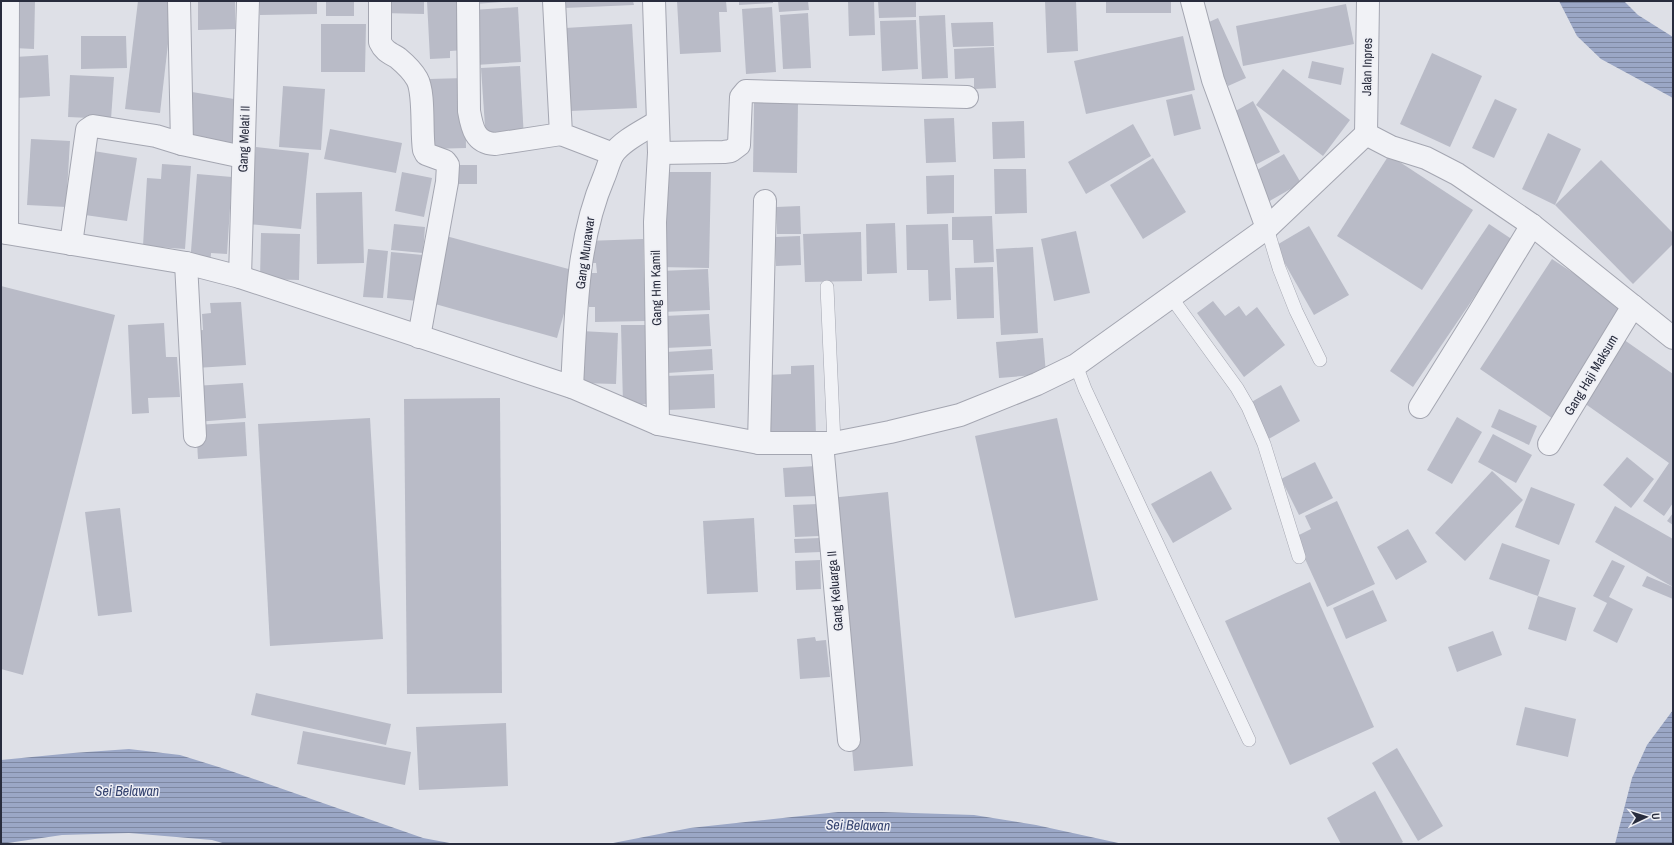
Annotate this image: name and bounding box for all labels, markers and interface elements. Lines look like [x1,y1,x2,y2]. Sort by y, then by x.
street label: Jalan Inpres [1358,38,1376,96]
street label: Gang Melati II [234,105,254,173]
street label: Gang Munawar [572,215,599,290]
street label: Gang Hm Kamil [647,250,665,326]
street label: Gang Haji Maksum [1560,331,1622,418]
street label: Gang Keluarga II [823,550,847,632]
water label: Sei Belawan [95,782,159,800]
north arrow [1626,797,1666,837]
text: U [1649,813,1663,820]
water label: Sei Belawan [826,815,890,835]

